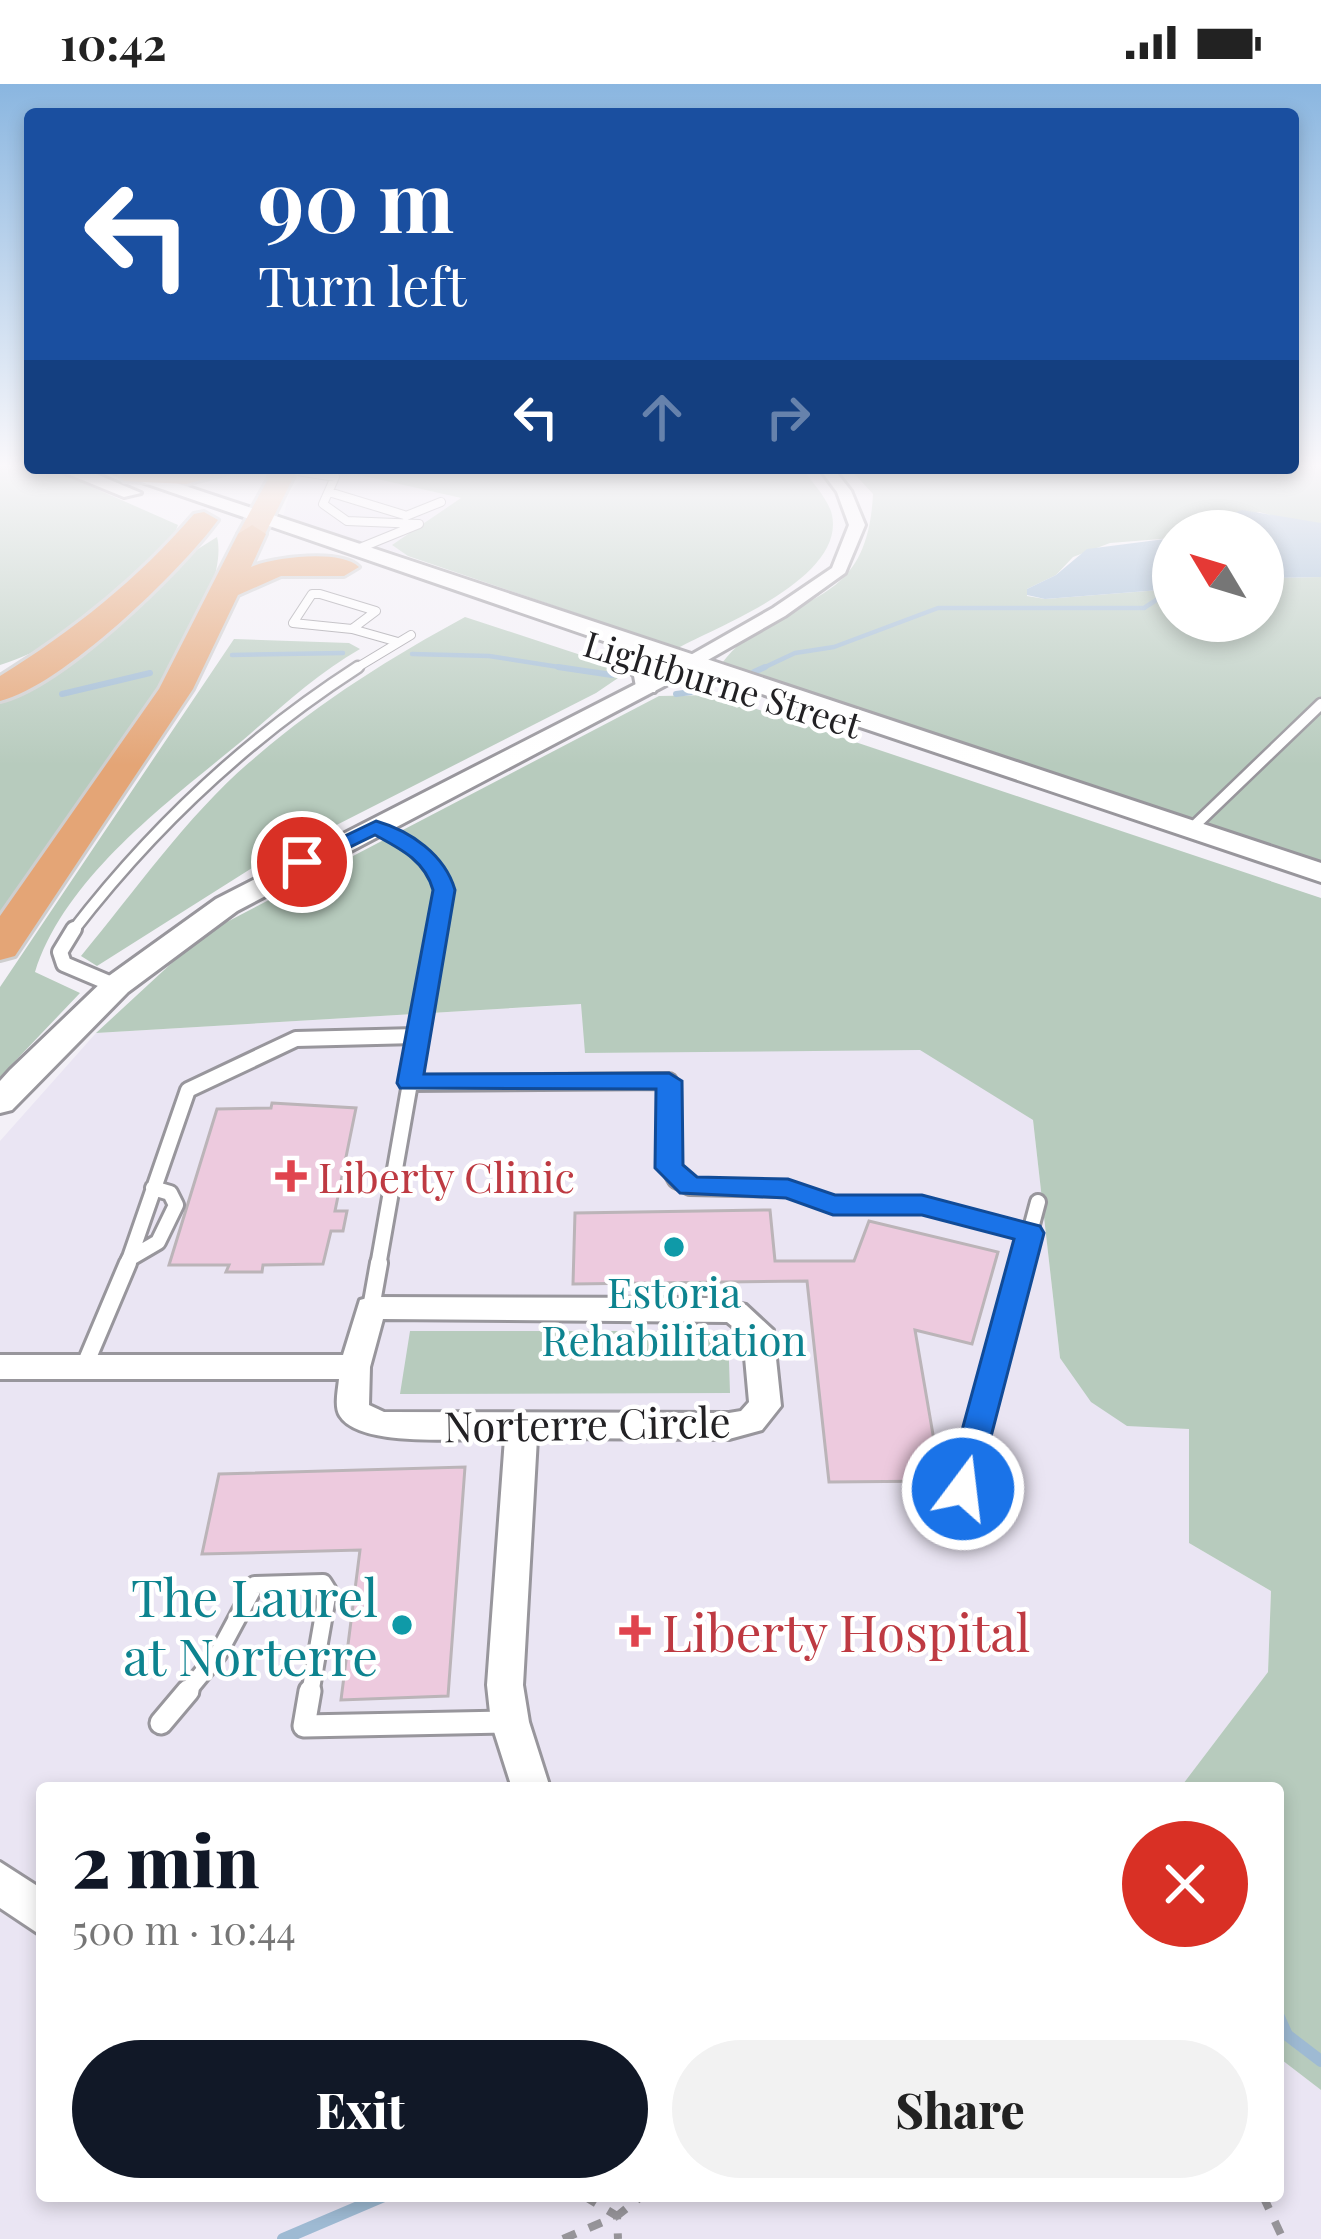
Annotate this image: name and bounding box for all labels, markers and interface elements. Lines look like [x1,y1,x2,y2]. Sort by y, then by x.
text: 10:42 [60,12,167,72]
text: 90 m [258,142,454,254]
icon: left [60,156,216,312]
text: Turn left [258,249,467,321]
icon: left [503,384,569,450]
icon: ahead [629,384,695,450]
icon: right [755,384,821,450]
north arrow [1152,510,1284,642]
map controls [1152,510,1284,642]
street label: Lightburne Street [579,618,869,748]
pin [251,811,353,913]
icon: arrive [269,829,335,895]
place label: Liberty Clinic [318,1148,575,1204]
marker: Liberty Clinic [275,1160,307,1192]
marker: Estoria Rehabilitation [661,1234,687,1260]
place label: Estoria Rehabilitation [541,1263,807,1367]
street label: Norterre Circle [443,1392,731,1454]
position arrow [900,1426,1026,1552]
place label: The Laurel at Norterre [123,1562,378,1689]
place label: Liberty Hospital [662,1597,1030,1665]
marker: The Laurel at Norterre [389,1612,415,1638]
marker: Liberty Hospital [619,1615,651,1647]
text: 2 min [72,1810,260,1906]
button: close [1122,1821,1248,1947]
text: 500 m · 10:44 [72,1903,296,1955]
button: Exit [72,2040,648,2178]
button: Share [672,2040,1248,2178]

